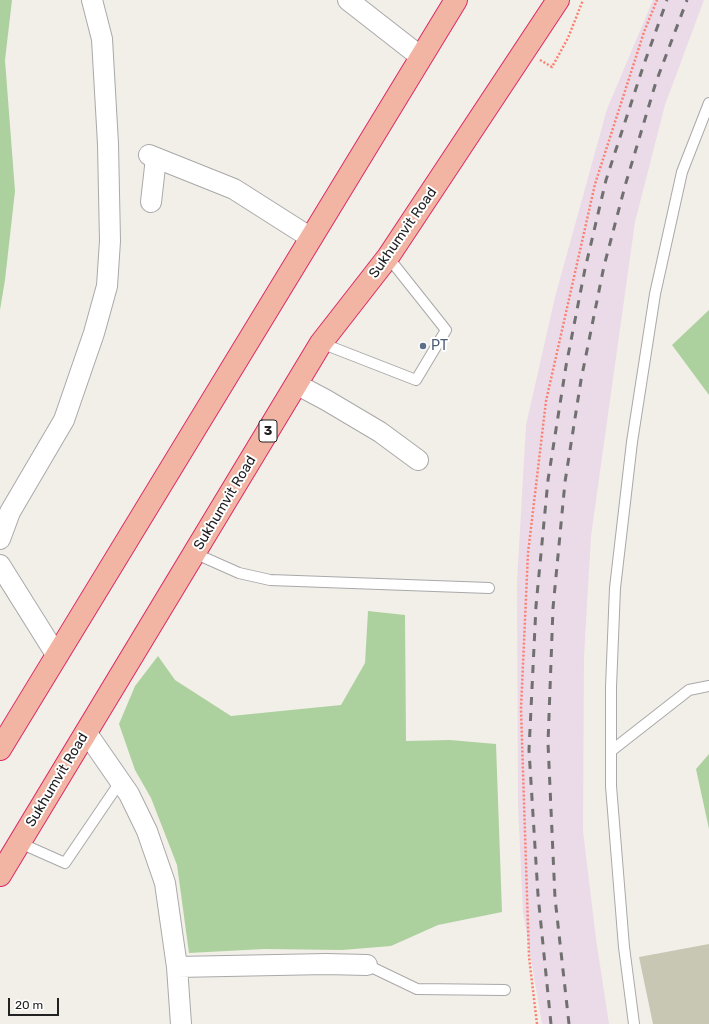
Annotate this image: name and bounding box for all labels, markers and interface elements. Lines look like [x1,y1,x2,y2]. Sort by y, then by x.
street label: Sukhumvit Road [365,184,441,282]
place label: PT [431,338,448,354]
marker: PT [418,341,428,351]
road number: 3 [259,420,277,442]
street label: Sukhumvit Road [190,453,260,553]
street label: Sukhumvit Road [22,730,92,830]
scale bar [10,990,61,1016]
text: 20 m [15,998,43,1012]

